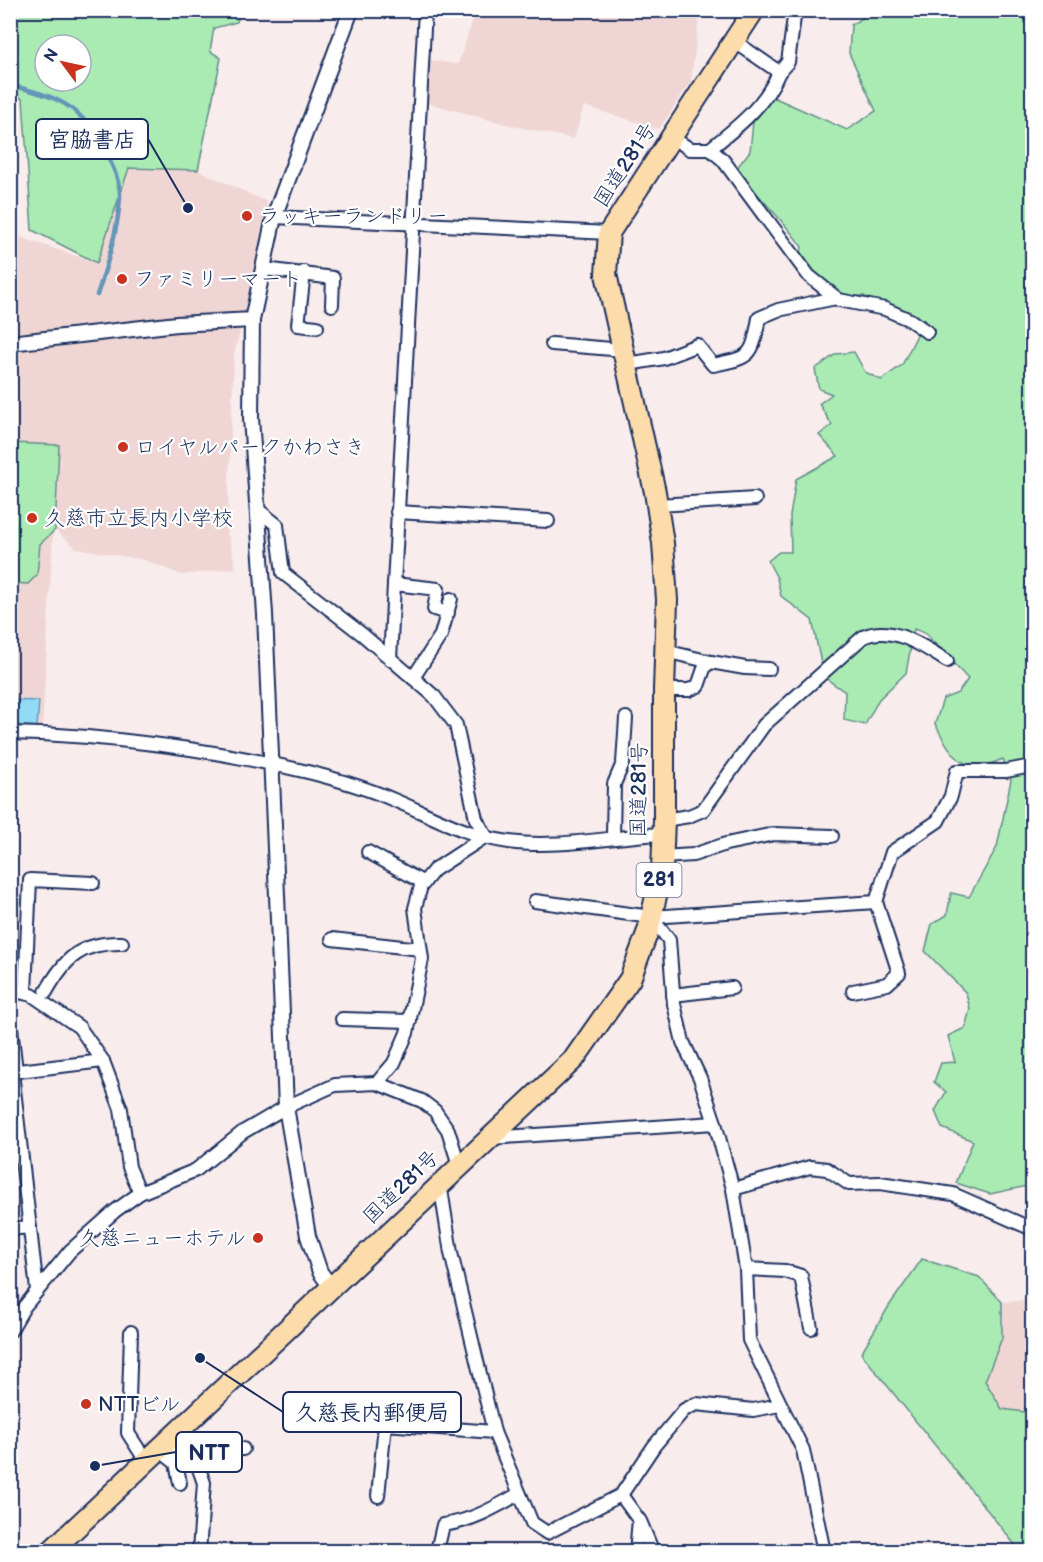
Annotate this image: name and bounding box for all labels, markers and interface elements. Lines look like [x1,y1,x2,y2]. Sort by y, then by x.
north arrow [33,33,93,93]
text: N [40,45,63,66]
street label: 国道281号 [588,118,662,212]
callout: 宮脇書店 [36,119,148,159]
text: 宮脇書店 [48,127,136,154]
place label: ラッキーランドリー [259,204,448,229]
marker: ラッキーランドリー [240,209,254,223]
place label: ファミリーマート [134,267,302,292]
marker: ファミリーマート [115,272,129,286]
place label: ロイヤルパークかわさき [135,435,366,460]
marker: ロイヤルパークかわさき [116,440,130,454]
place label: 久慈市立長内小学校 [44,506,233,531]
marker: 久慈市立長内小学校 [25,511,39,525]
street label: 国道281号 [626,742,652,838]
road number: 281 [636,863,682,897]
street label: 国道281号 [358,1145,444,1229]
place label: 久慈ニューホテル [79,1226,246,1251]
marker: 久慈ニューホテル [251,1231,265,1245]
place label: NTTビル [98,1392,181,1417]
callout: 久慈長内郵便局 [283,1392,461,1432]
marker: NTTビル [79,1397,93,1411]
text: 久慈長内郵便局 [295,1400,449,1427]
callout: NTT [176,1432,242,1472]
text: NTT [188,1440,230,1467]

